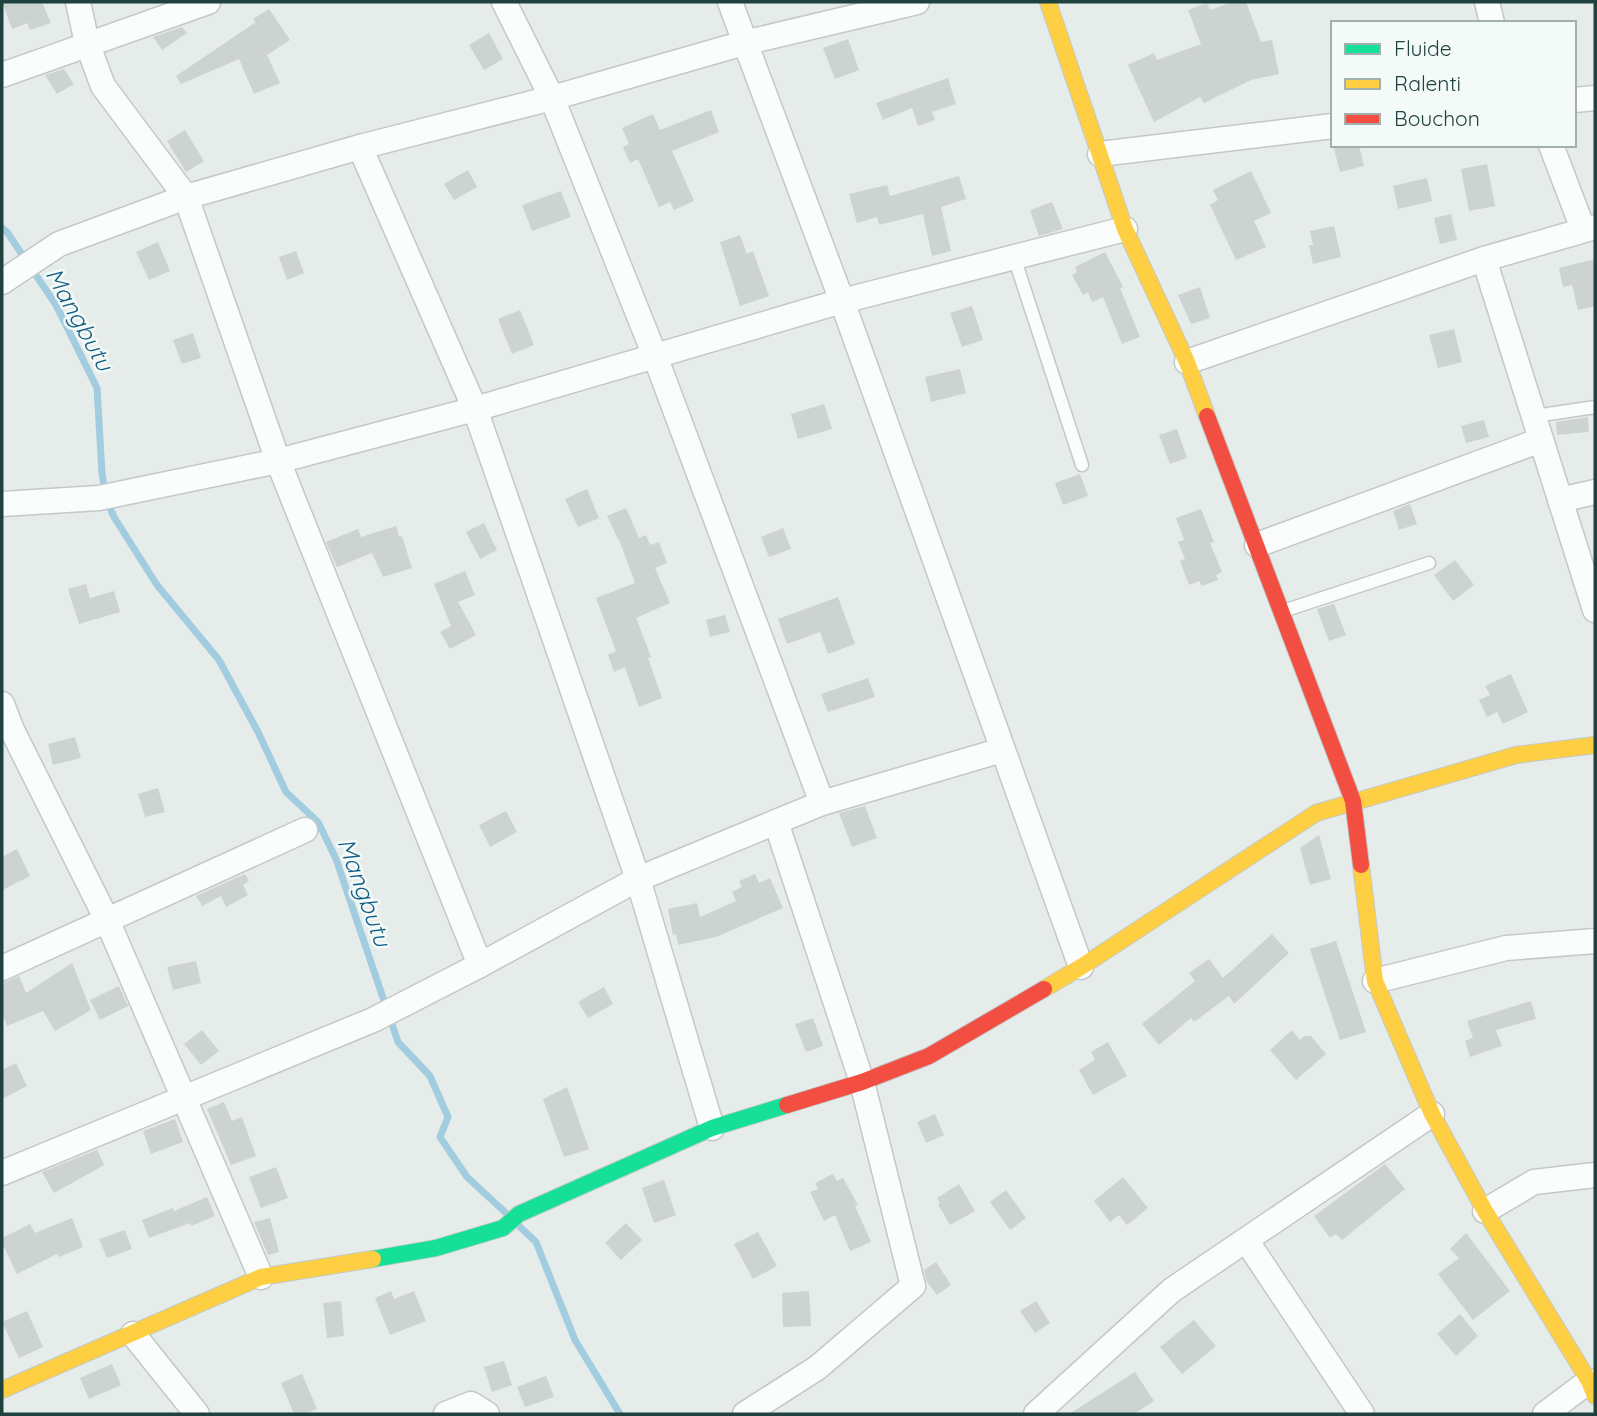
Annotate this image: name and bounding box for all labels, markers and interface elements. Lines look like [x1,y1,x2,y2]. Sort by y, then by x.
legend [1331,21,1576,147]
text: Fluide [1394,35,1452,61]
text: Ralenti [1394,70,1461,96]
text: Bouchon [1394,105,1480,131]
water label: Mangbutu [39,262,121,377]
water label: Mangbutu [332,834,399,952]

